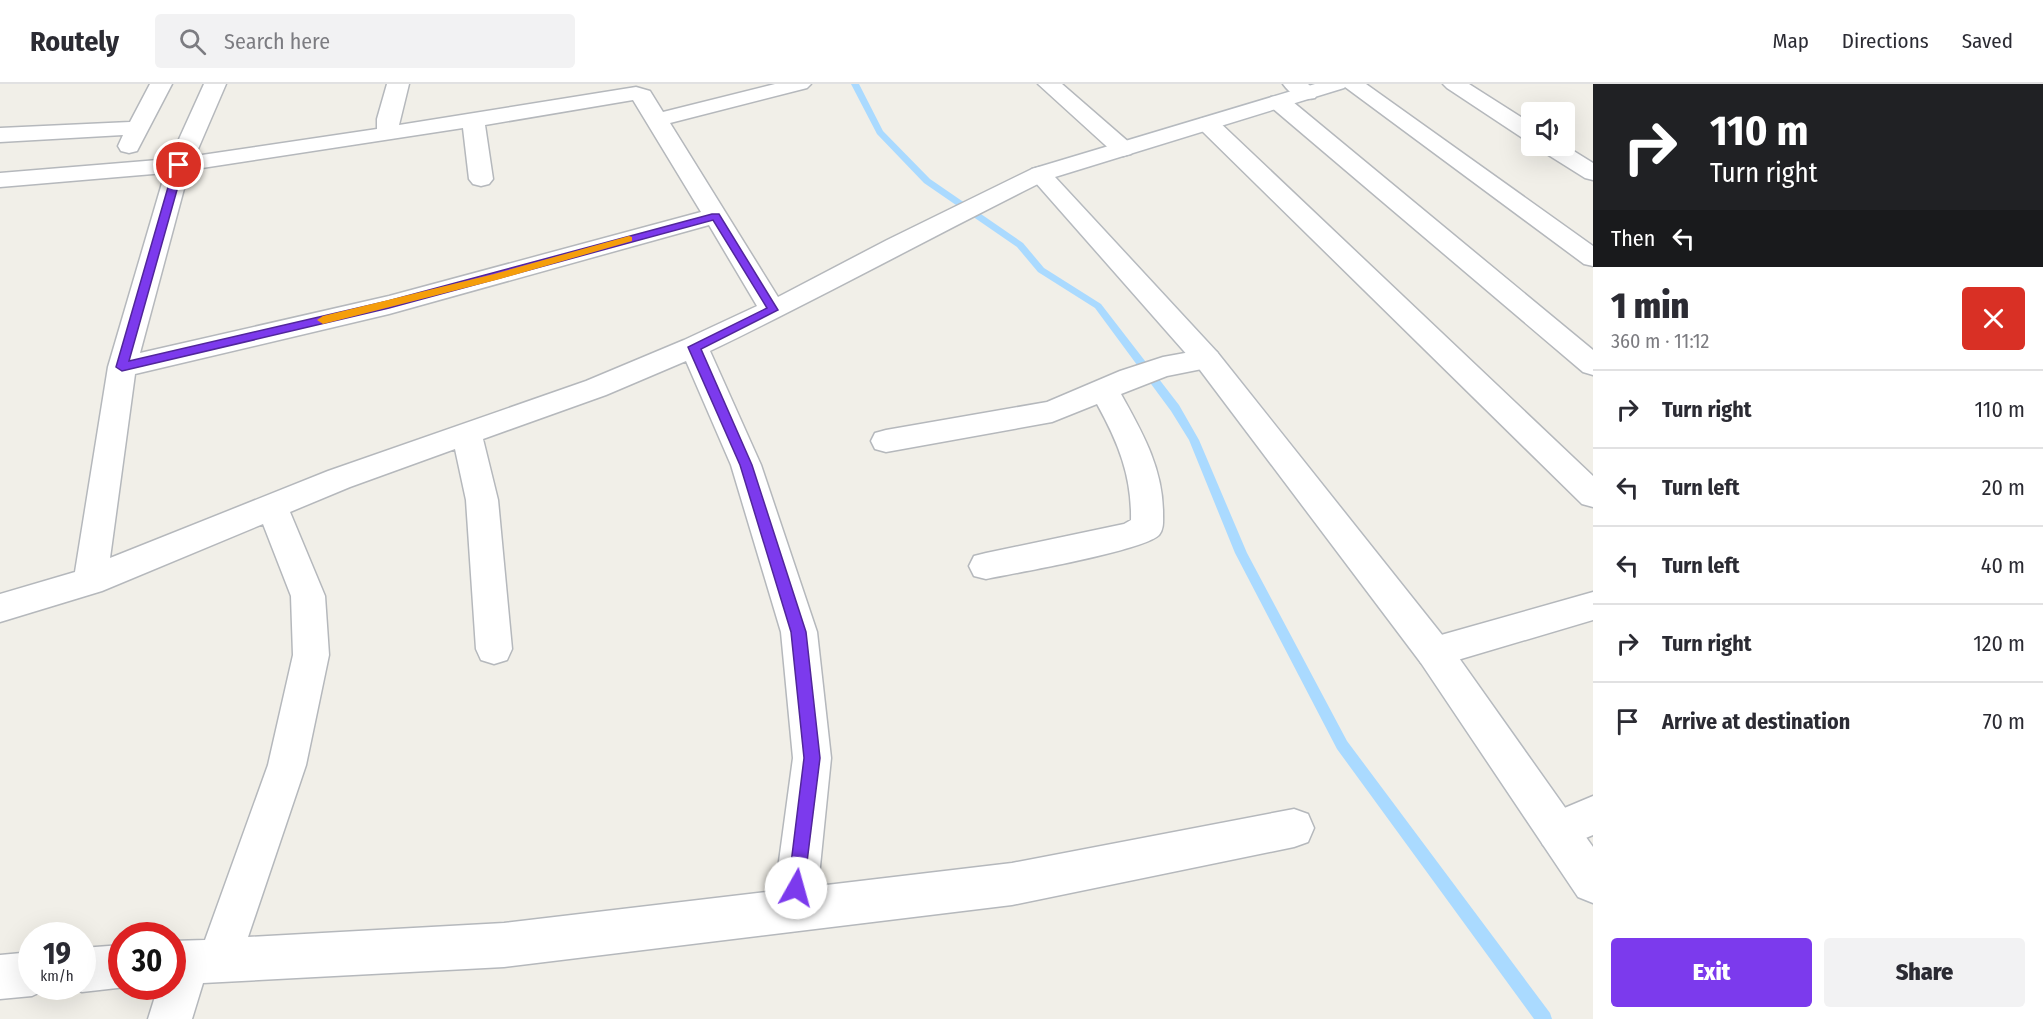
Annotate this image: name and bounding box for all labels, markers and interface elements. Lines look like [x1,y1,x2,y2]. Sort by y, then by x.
search box [155,14,575,68]
text: Routely [30,25,119,58]
icon: search [176,25,209,58]
text: Search here [224,28,330,55]
text: Map [1772,28,1809,54]
text: Directions [1842,28,1929,54]
text: Saved [1962,28,2013,54]
map controls [1521,102,1575,156]
button: sound [1521,102,1575,156]
text: 110 m [1710,106,1809,156]
icon: right [1611,108,1689,186]
pin [153,139,204,190]
icon: arrive [162,148,195,181]
text: Turn right [1710,157,1818,189]
icon: left [1667,222,1700,255]
text: Then [1611,225,1655,252]
text: 1 min [1611,284,1689,328]
button: close [1962,287,2025,350]
text: 360 m · 11:12 [1611,329,1709,353]
icon: right [1611,393,1644,426]
text: Turn right [1662,396,1751,423]
text: 110 m [1975,396,2025,423]
icon: left [1611,471,1644,504]
text: Turn left [1662,474,1740,501]
text: 20 m [1982,474,2025,501]
icon: left [1611,549,1644,582]
text: Turn left [1662,552,1740,579]
text: 40 m [1981,552,2025,579]
icon: right [1611,627,1644,660]
text: Turn right [1662,630,1751,657]
text: 120 m [1973,630,2025,657]
icon: arrive [1611,705,1644,738]
text: Arrive at destination [1662,708,1850,735]
text: 70 m [1983,708,2025,735]
position arrow [764,856,828,920]
speed limit sign: 30 [108,922,186,1000]
text: 19 [43,936,71,972]
button: Exit [1611,938,1812,1007]
button: Share [1824,938,2025,1007]
text: km/h [40,967,74,985]

